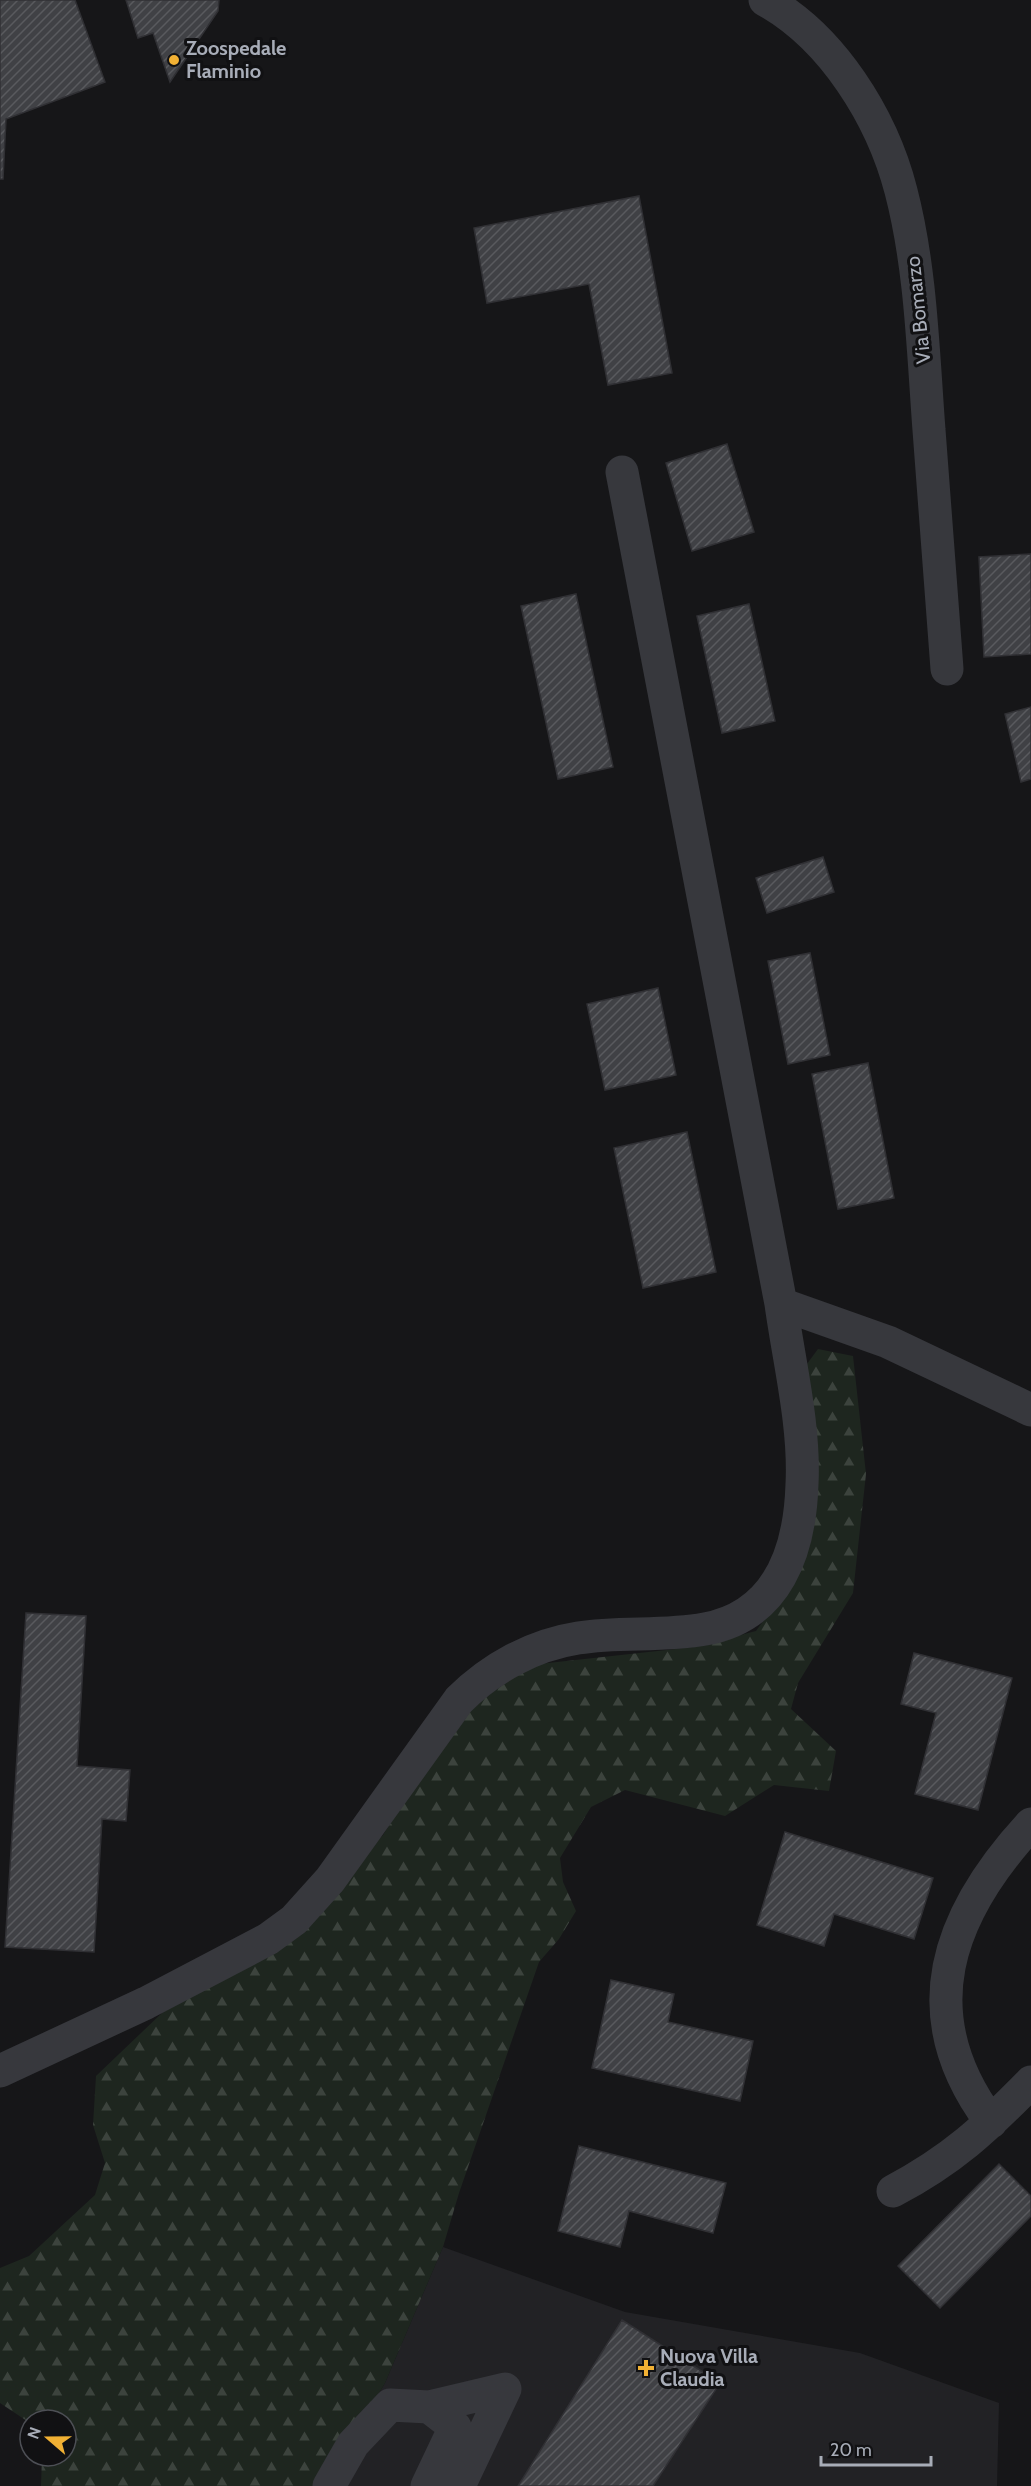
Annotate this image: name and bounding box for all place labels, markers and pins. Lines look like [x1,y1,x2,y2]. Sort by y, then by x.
place label: Zoospedale Flaminio [186,36,286,83]
marker: Zoospedale Flaminio [167,53,181,67]
place label: Nuova Villa Claudia [660,2344,758,2391]
marker: Nuova Villa Claudia [637,2359,655,2377]

